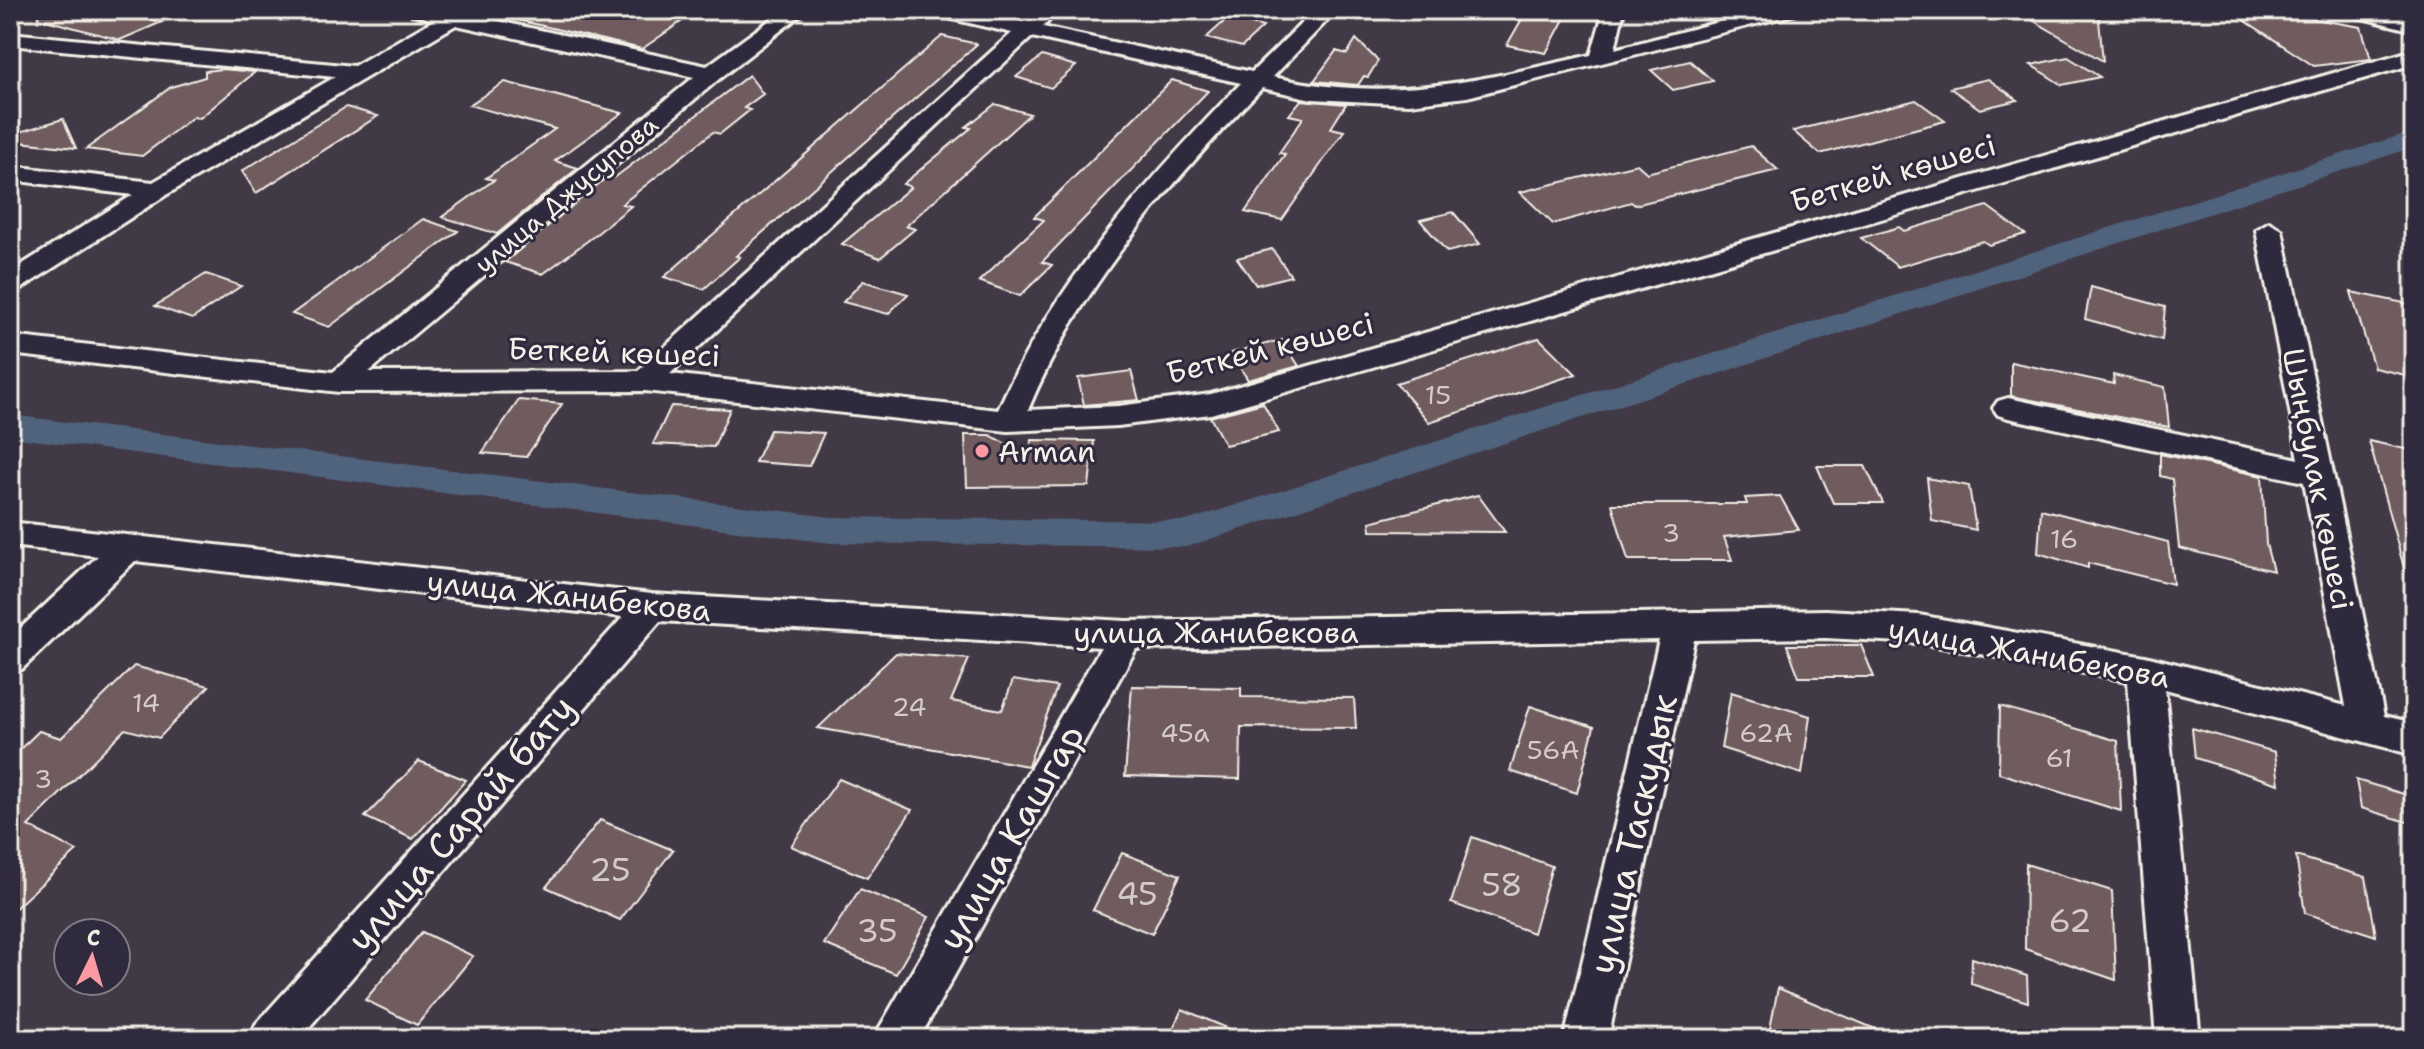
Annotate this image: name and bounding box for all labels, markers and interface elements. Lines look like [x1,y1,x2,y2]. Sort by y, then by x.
street label: улица Джусупова [467,107,665,281]
street label: Беткей көшесі [1785,124,2001,222]
street label: Беткей көшесі [1162,302,1378,394]
street label: Беткей көшесі [507,328,721,376]
street label: Шыңбулак көшесі [2272,345,2364,613]
house number: 15 [1425,377,1451,412]
place label: Arman [998,431,1095,472]
marker: Arman [973,442,991,460]
house number: 3 [1662,515,1680,550]
house number: 16 [2050,521,2078,556]
street label: улица Жанибекова [425,561,713,631]
street label: улица Жанибекова [1885,608,2173,698]
street label: улица Жанибекова [1073,612,1359,653]
street label: улица Сарай бату [336,684,586,962]
house number: 14 [132,685,160,720]
house number: 24 [892,689,926,724]
street label: улица Таскудык [1577,689,1689,979]
street label: улица Кашгар [926,715,1096,959]
house number: 45а [1160,715,1210,750]
house number: 62А [1739,715,1793,750]
house number: 56А [1527,732,1579,767]
house number: 61 [2045,740,2073,775]
house number: 3 [34,761,52,796]
house number: 25 [589,848,631,891]
house number: 58 [1481,863,1523,906]
house number: 45 [1116,872,1158,915]
house number: 62 [2049,899,2091,942]
house number: 35 [856,909,898,952]
north arrow [52,917,132,997]
text: С [86,923,102,953]

